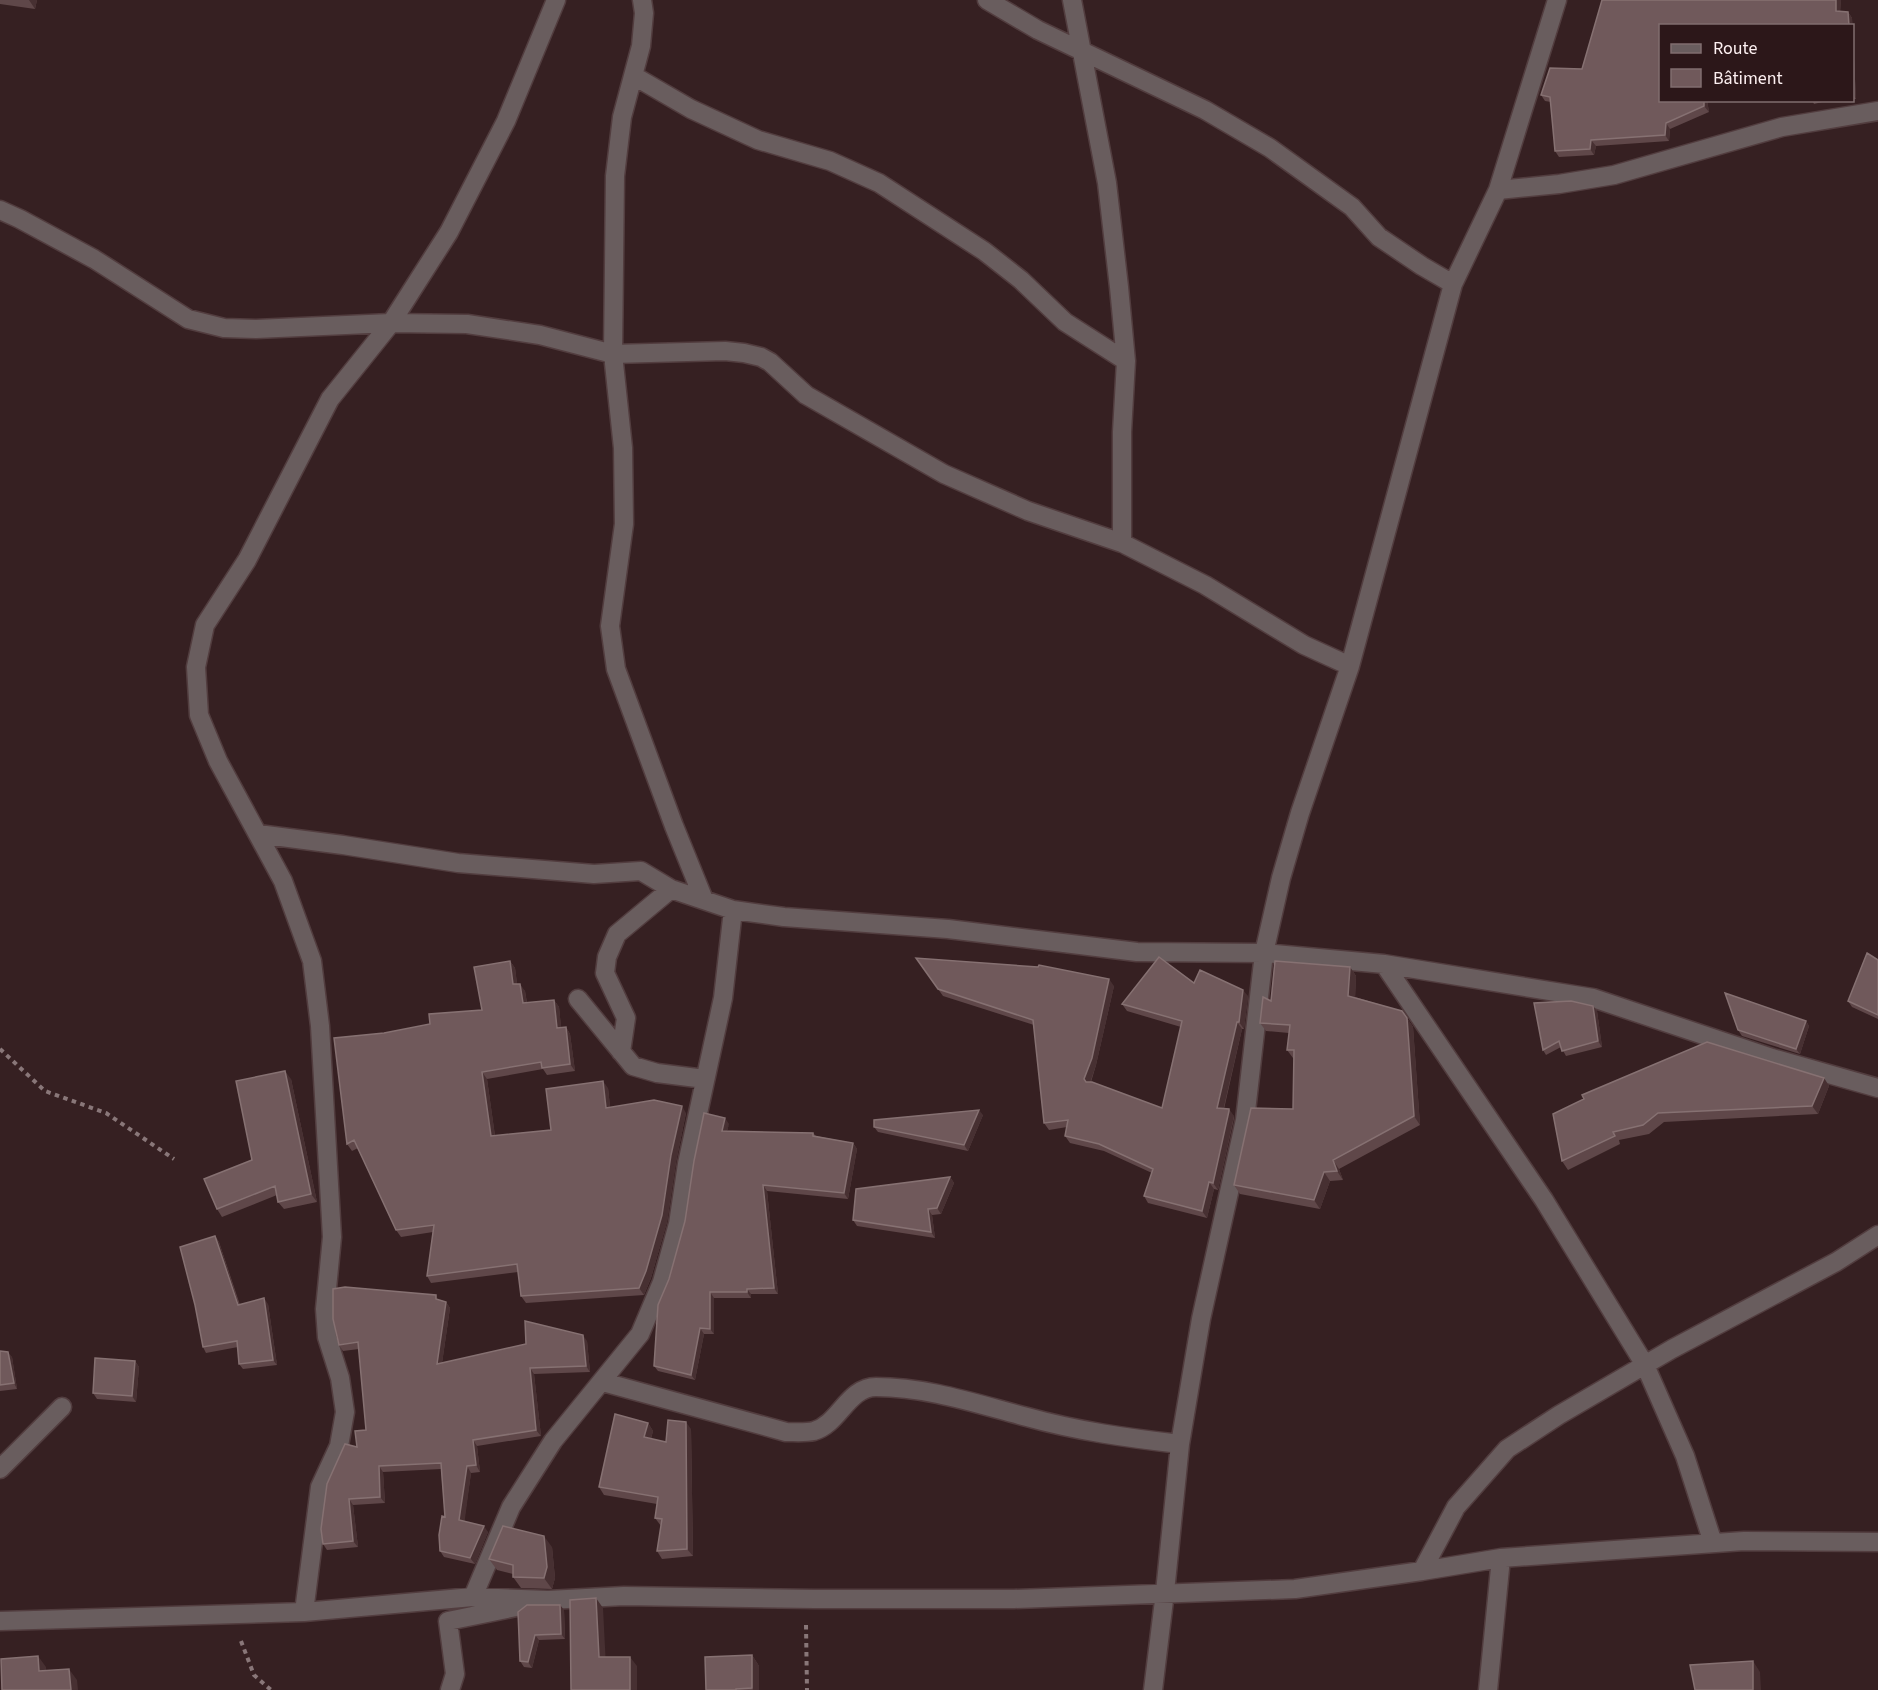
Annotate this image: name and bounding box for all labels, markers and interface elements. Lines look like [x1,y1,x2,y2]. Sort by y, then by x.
legend [1659,24,1854,102]
text: Route [1713,36,1757,61]
text: Bâtiment [1713,66,1783,91]

